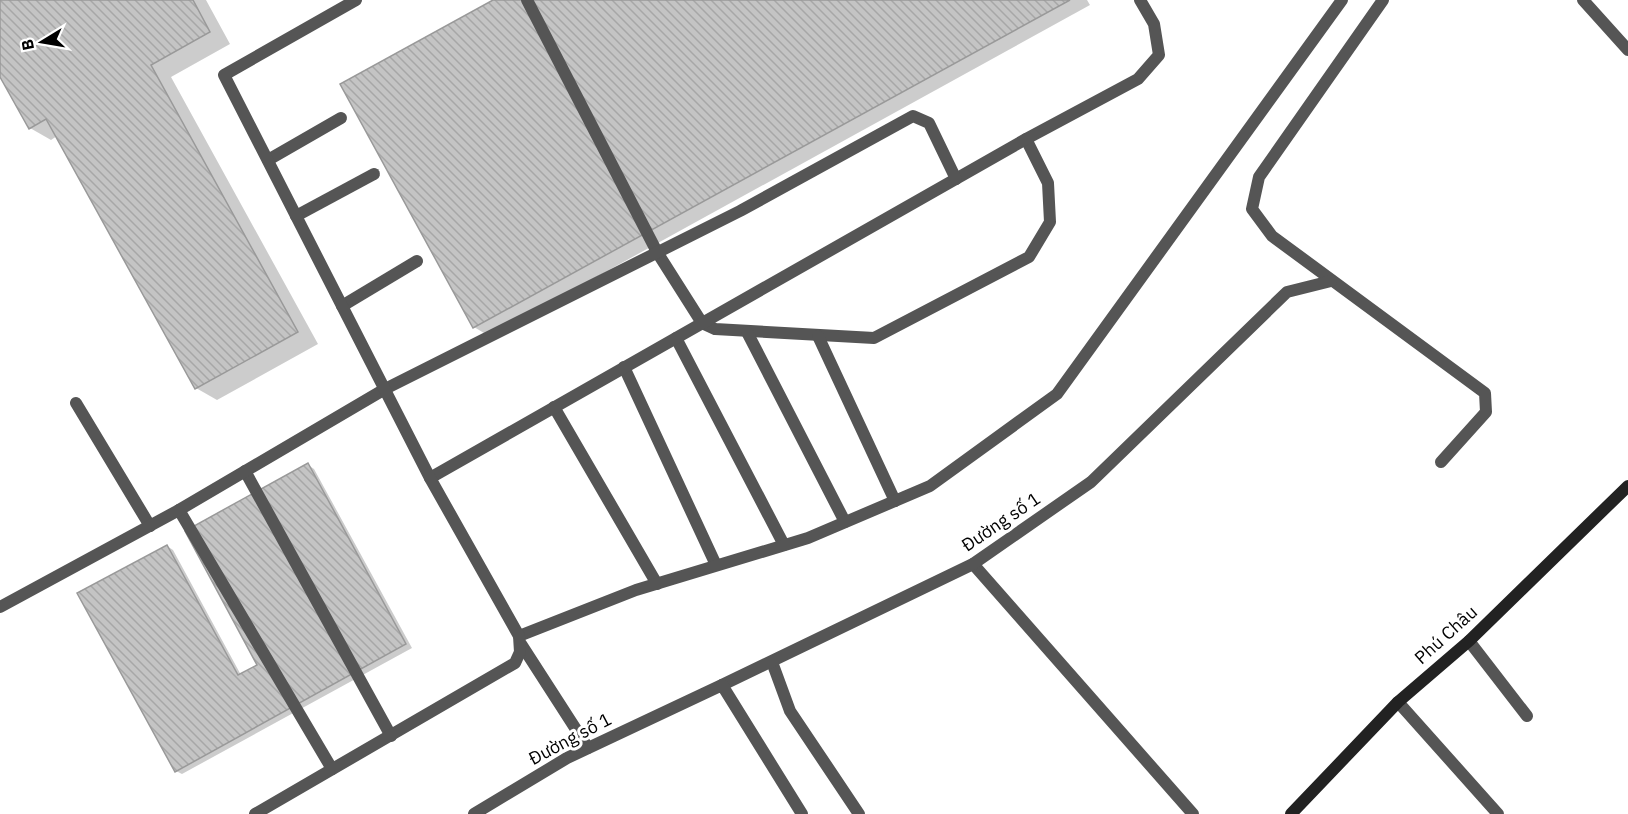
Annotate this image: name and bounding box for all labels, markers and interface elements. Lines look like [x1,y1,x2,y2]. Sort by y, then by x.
north arrow [12,12,72,72]
text: B [16,37,38,52]
street label: Đường số 1 [957,487,1045,556]
street label: Phú Châu [1409,600,1482,669]
street label: Đường số 1 [524,707,615,770]

